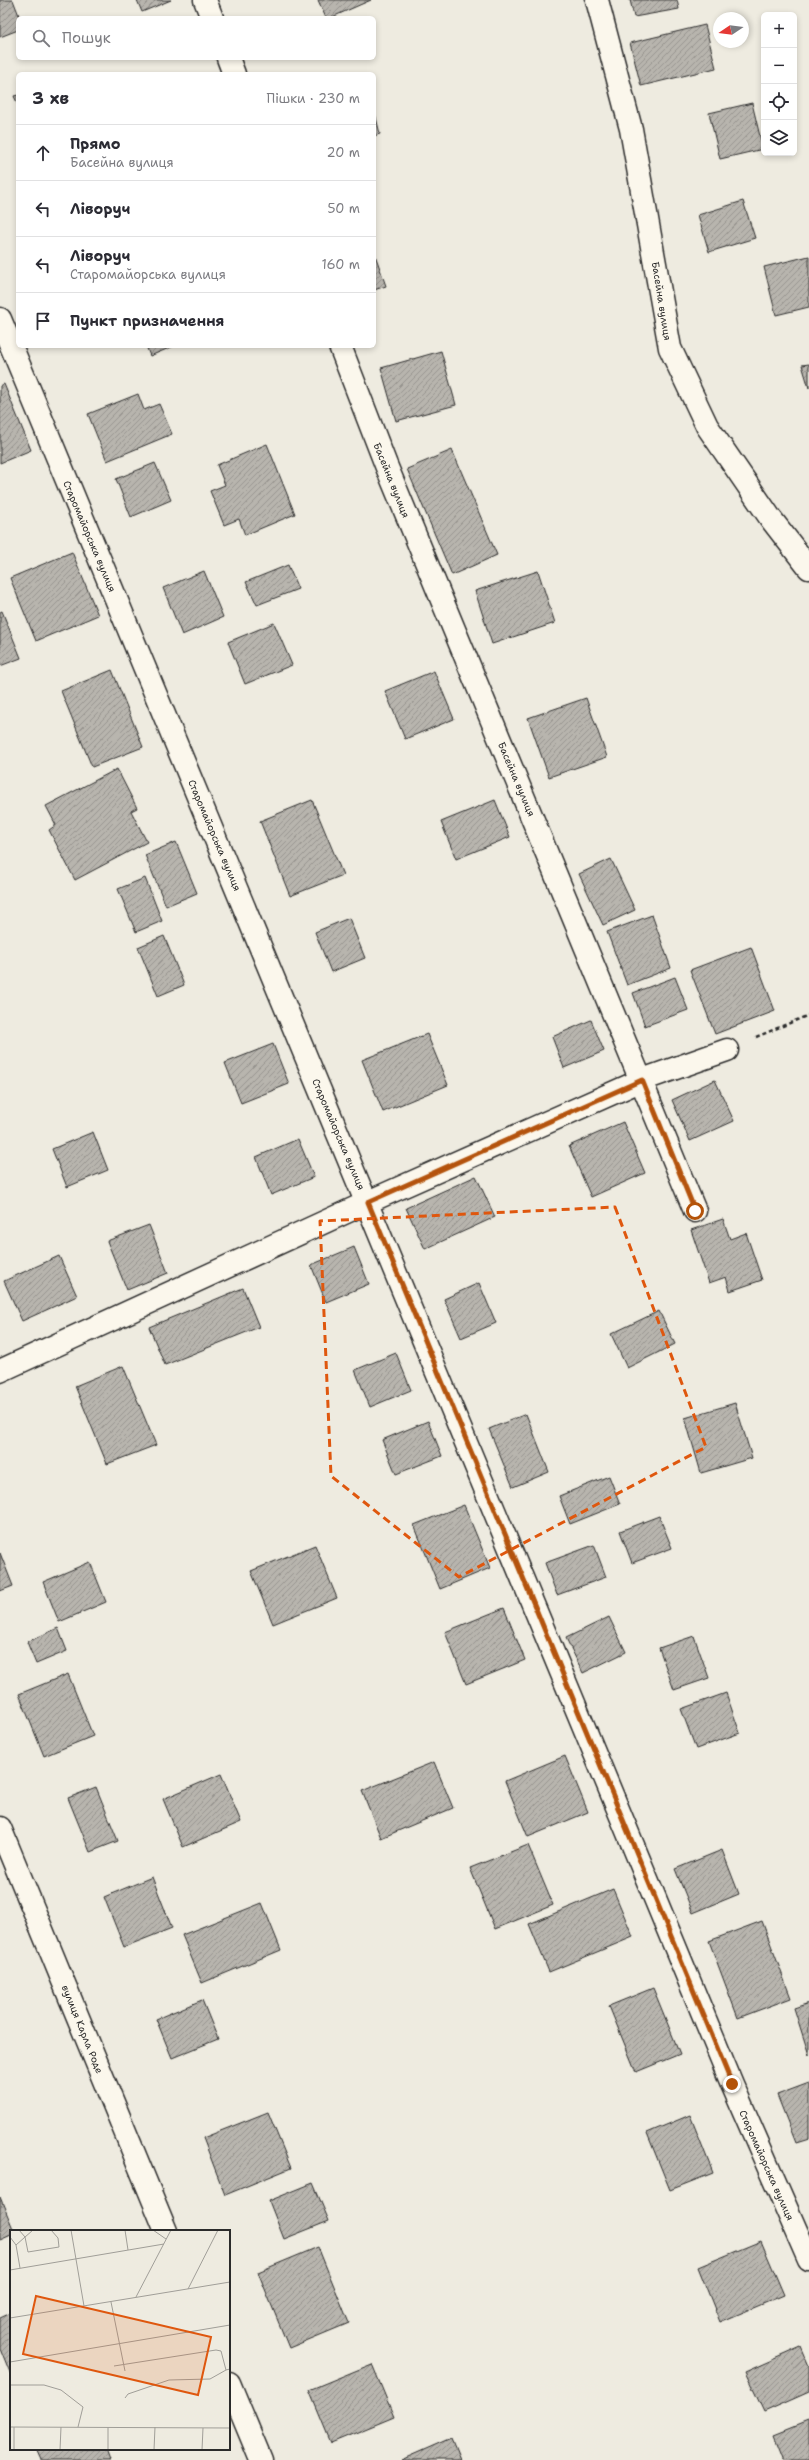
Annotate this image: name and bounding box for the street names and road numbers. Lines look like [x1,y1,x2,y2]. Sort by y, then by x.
street label: Басейна вулиця [649,261,674,342]
street label: Басейна вулиця [371,441,413,520]
street label: Старомайорська вулиця [60,478,119,594]
street label: Басейна вулиця [495,740,538,818]
street label: Старомайорська вулиця [185,777,244,893]
street label: Старомайорська вулиця [309,1076,368,1192]
street label: вулиця Карла Роде [59,1983,106,2076]
street label: Старомайорська вулиця [736,2108,797,2223]

